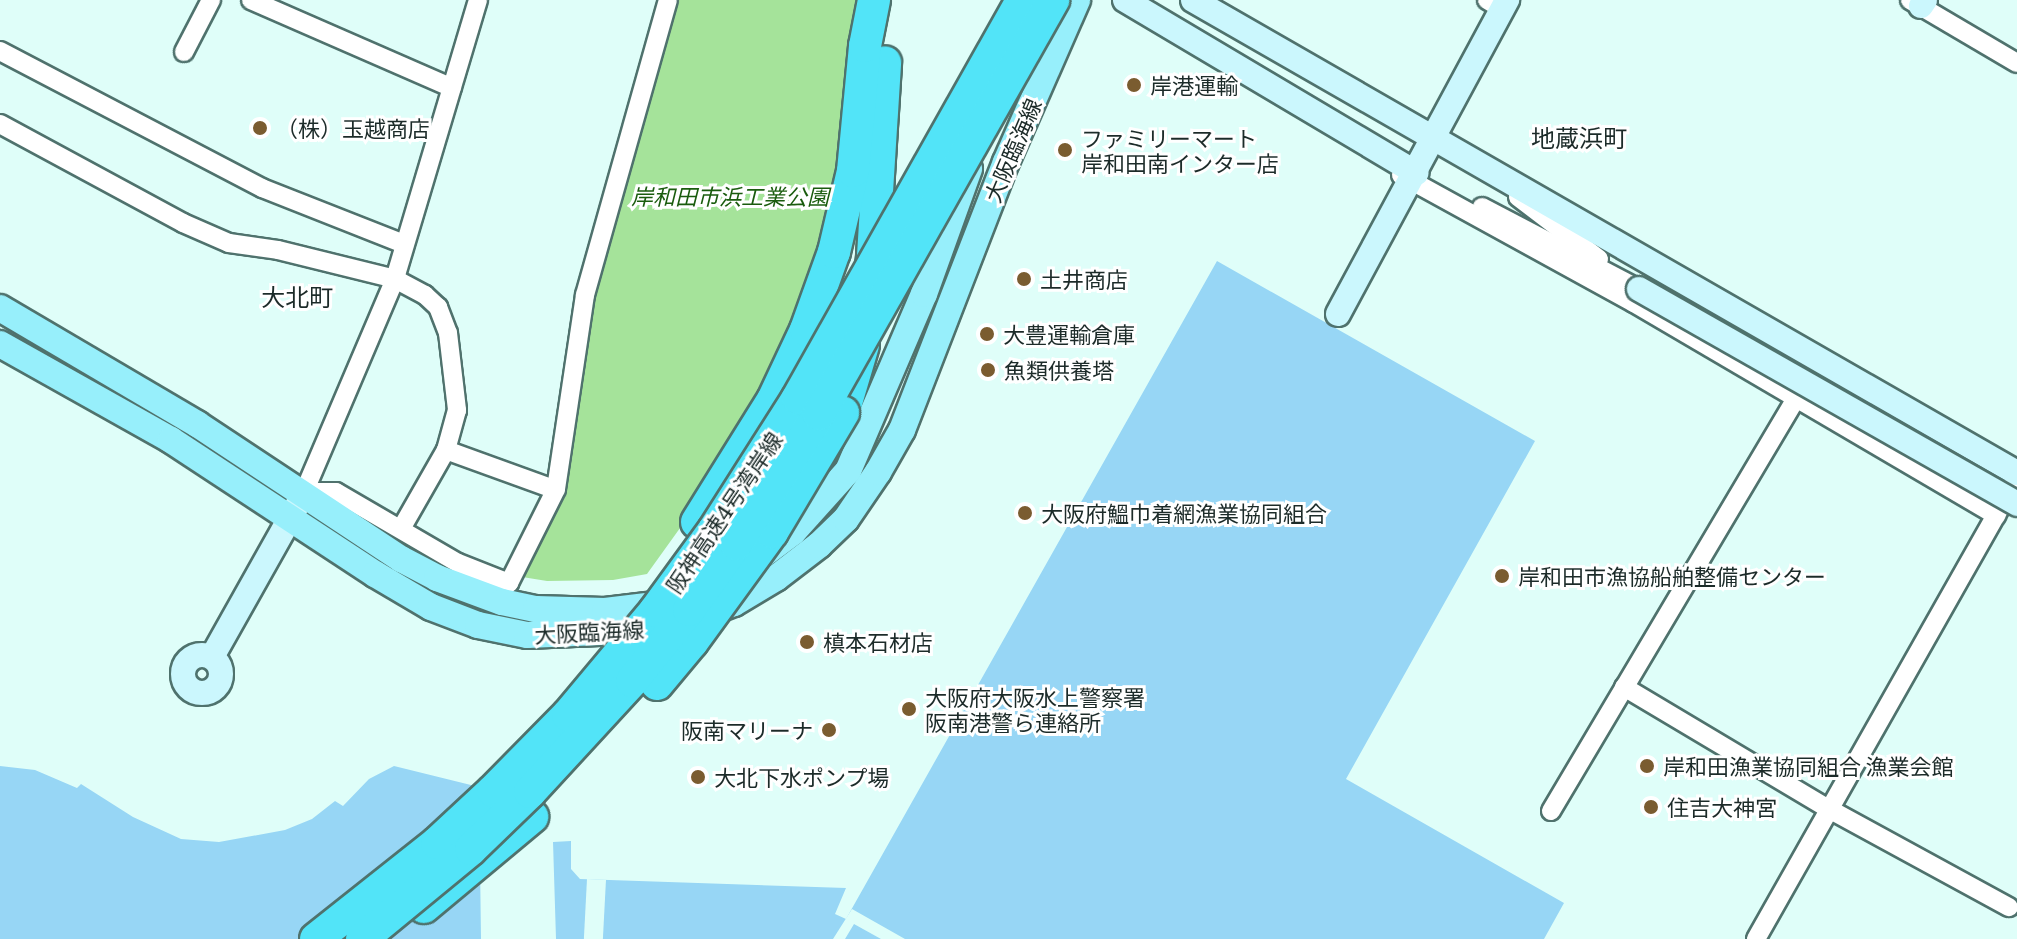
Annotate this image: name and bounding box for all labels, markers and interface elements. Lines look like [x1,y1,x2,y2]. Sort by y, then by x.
place label: 岸港運輸 [1150,72,1238,98]
marker: 岸港運輸 [1125,76,1143,94]
street label: 大阪臨海線 [978,94,1046,206]
place label: （株）玉越商店 [276,115,430,141]
marker: （株）玉越商店 [251,119,269,137]
district label: 地蔵浜町 [1531,123,1627,151]
place label: ファミリーマート 岸和田南インター店 [1081,124,1279,176]
marker: ファミリーマート 岸和田南インター店 [1056,141,1074,159]
park label: 岸和田市浜工業公園 [631,183,829,209]
place label: 土井商店 [1040,266,1128,292]
marker: 土井商店 [1015,270,1033,288]
district label: 大北町 [261,282,333,310]
place label: 大豊運輸倉庫 [1003,321,1135,347]
marker: 大豊運輸倉庫 [978,325,996,343]
place label: 魚類供養塔 [1004,357,1114,383]
marker: 魚類供養塔 [979,361,997,379]
street label: 阪神高速4号湾岸線 [659,427,787,597]
place label: 大阪府鰮巾着網漁業協同組合 [1041,500,1327,526]
marker: 大阪府鰮巾着網漁業協同組合 [1016,504,1034,522]
place label: 岸和田市漁協船舶整備センター [1518,563,1826,589]
marker: 岸和田市漁協船舶整備センター [1493,567,1511,585]
street label: 大阪臨海線 [533,615,645,647]
place label: 槙本石材店 [823,629,933,655]
marker: 槙本石材店 [798,633,816,651]
place label: 大阪府大阪水上警察署 阪南港警ら連絡所 [925,683,1145,734]
marker: 大阪府大阪水上警察署 阪南港警ら連絡所 [900,700,918,718]
place label: 阪南マリーナ [681,717,813,743]
marker: 阪南マリーナ [820,721,838,739]
place label: 岸和田漁業協同組合 漁業会館 [1663,753,1953,779]
marker: 岸和田漁業協同組合 漁業会館 [1638,757,1656,775]
place label: 大北下水ポンプ場 [714,764,890,790]
marker: 大北下水ポンプ場 [689,768,707,786]
place label: 住吉大神宮 [1667,794,1777,820]
marker: 住吉大神宮 [1642,798,1660,816]

